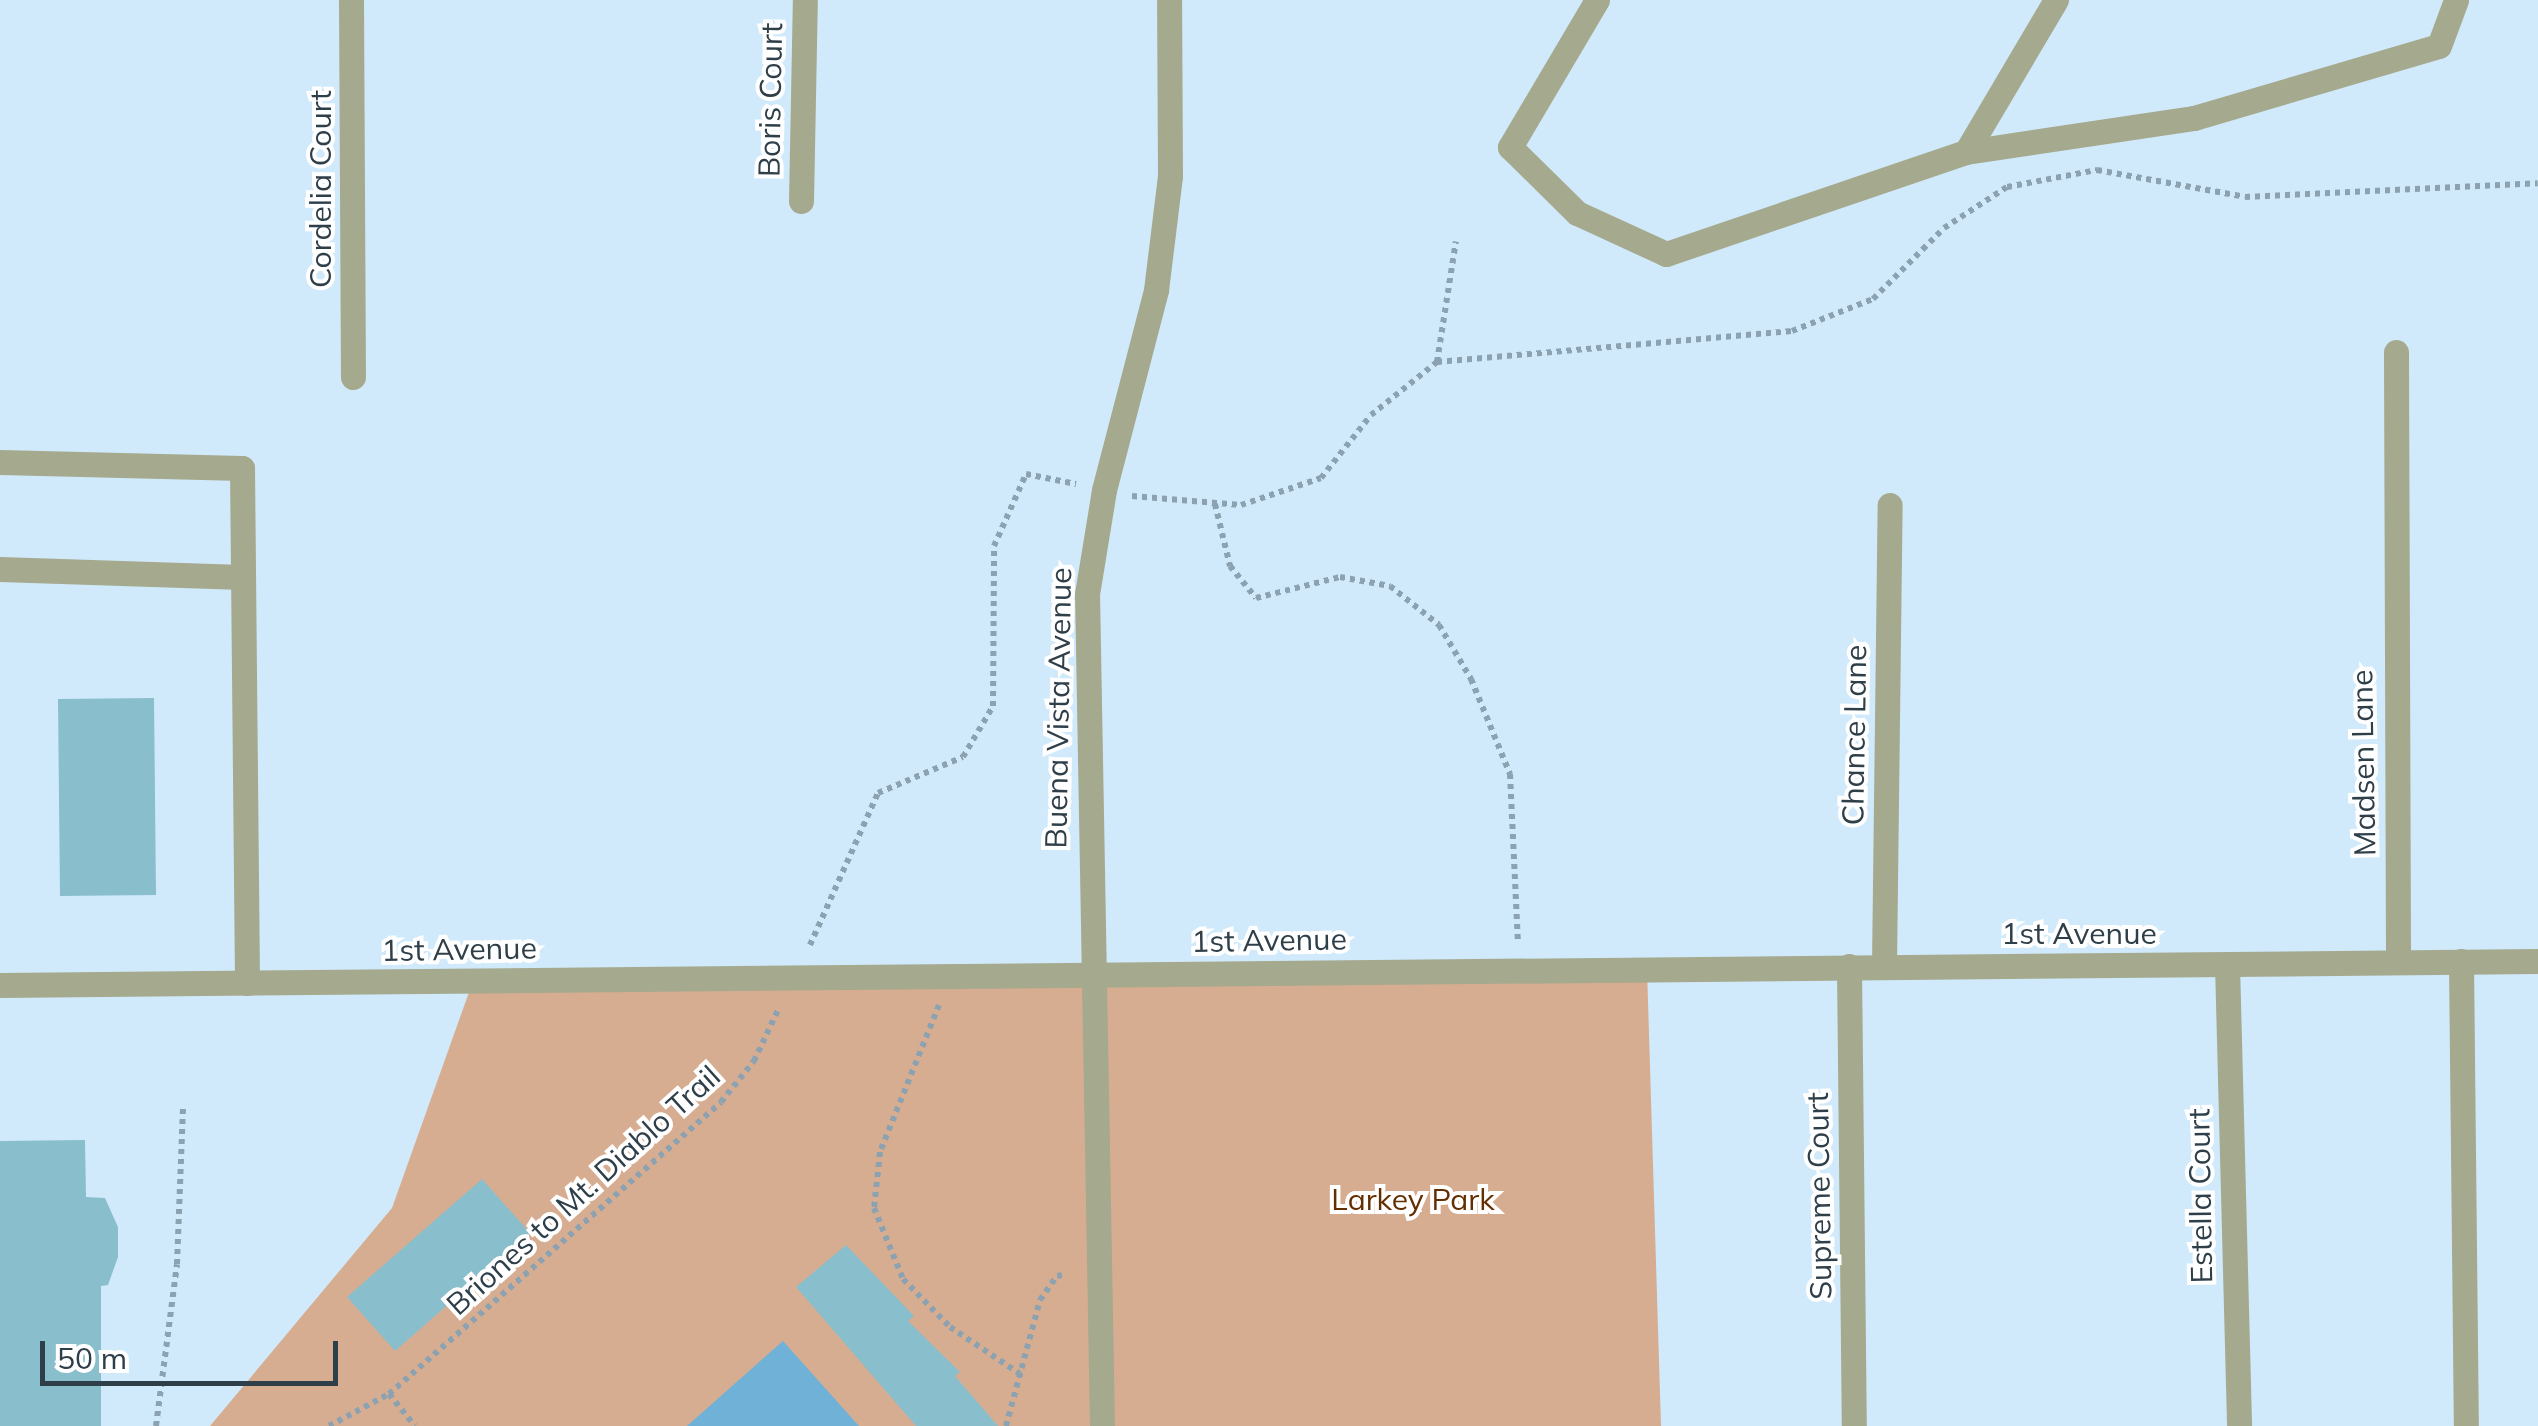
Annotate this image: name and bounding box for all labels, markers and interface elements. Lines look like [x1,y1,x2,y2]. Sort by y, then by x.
street label: Boris Court [751,23,789,177]
street label: Cordelia Court [302,90,338,288]
street label: Buena Vista Avenue [1038,567,1078,849]
street label: Chance Lane [1834,644,1874,826]
street label: Madsen Lane [2343,669,2383,857]
street label: 1st Avenue [2001,915,2157,951]
street label: 1st Avenue [1191,921,1347,959]
street label: 1st Avenue [381,930,537,968]
street label: Briones to Mt. Diablo Trail [439,1058,727,1322]
street label: Supreme Court [1799,1092,1839,1300]
street label: Estella Court [2180,1108,2220,1284]
park label: Larkey Park [1331,1181,1495,1217]
scale bar [45,1321,342,1383]
text: 50 m [57,1339,127,1377]

